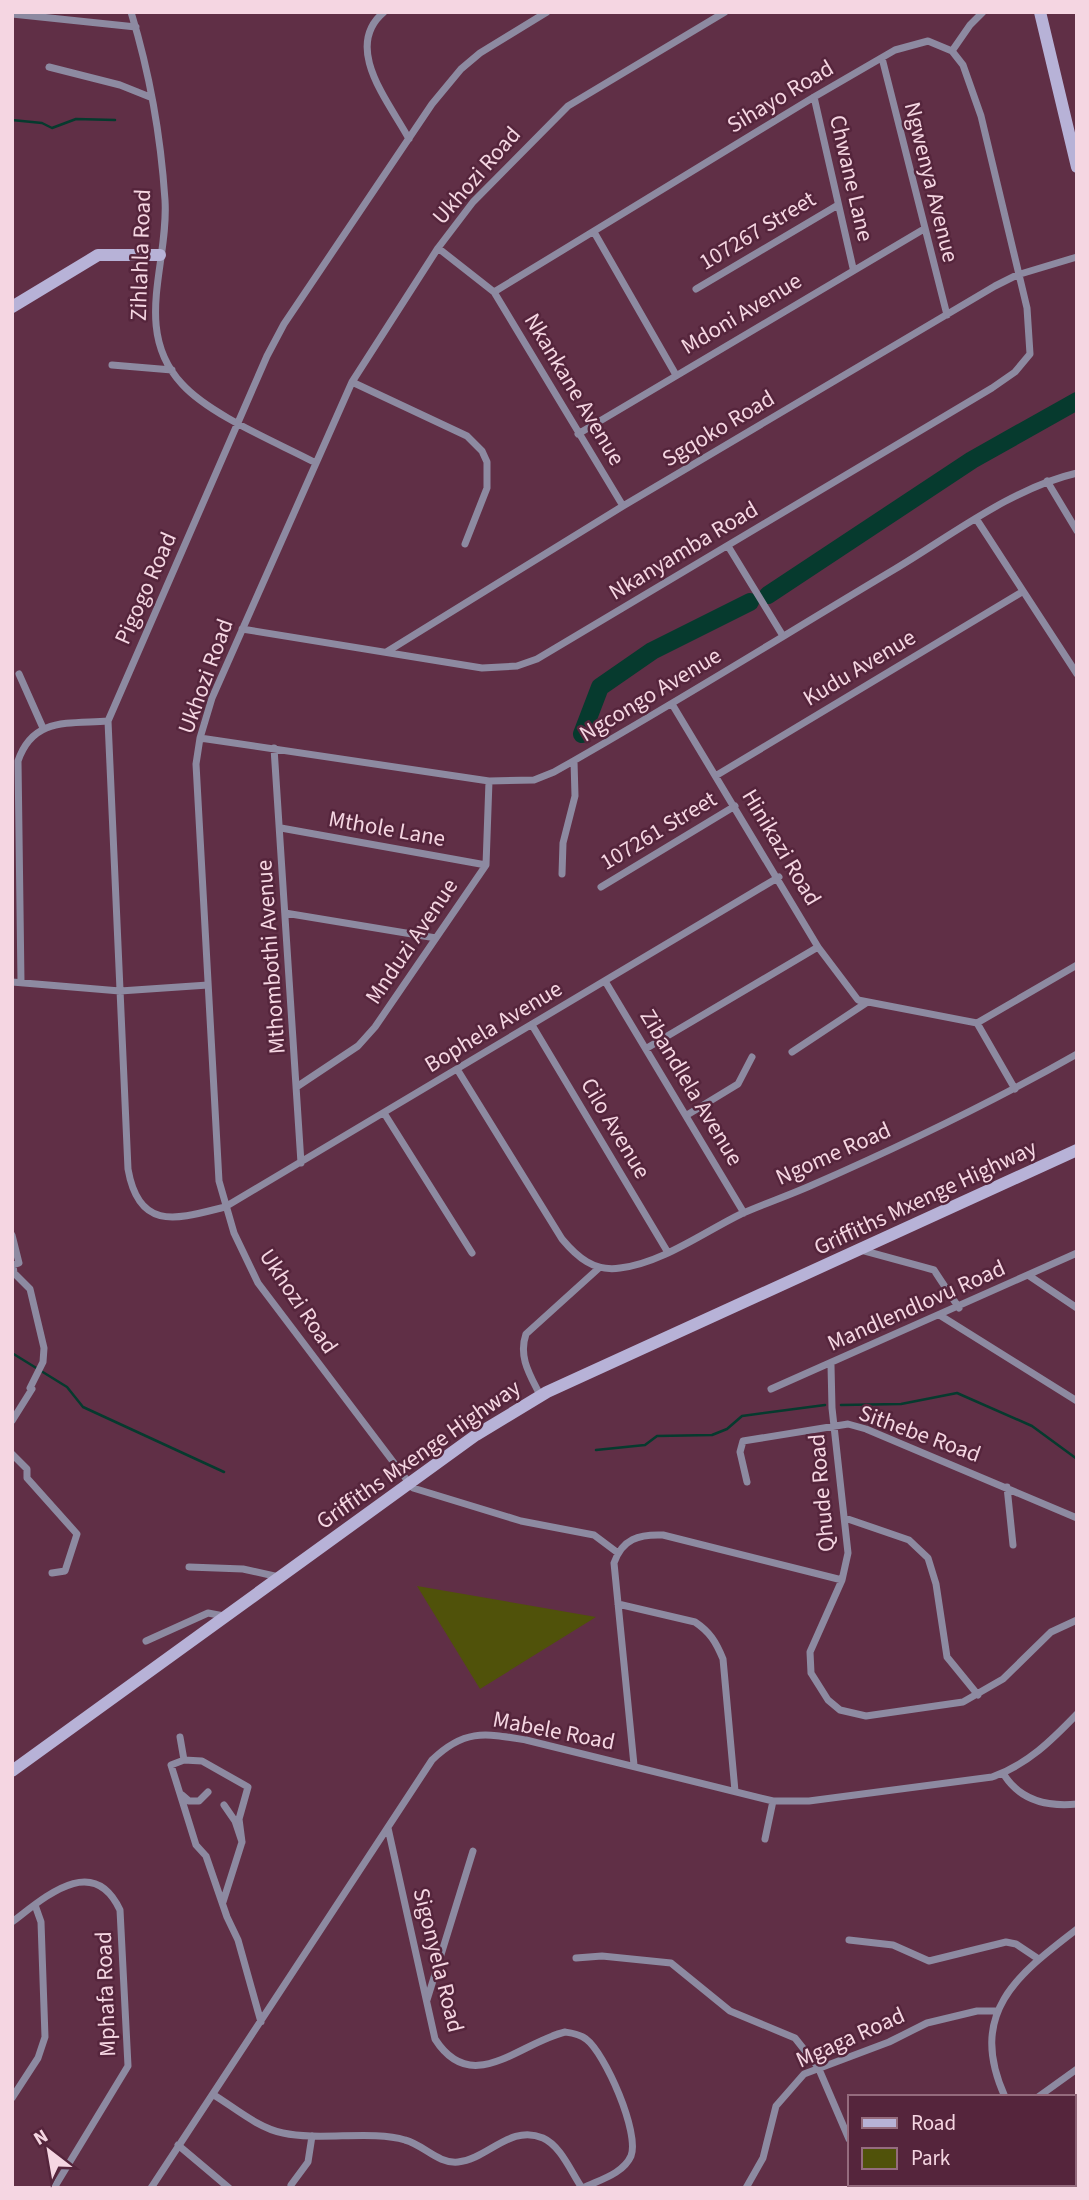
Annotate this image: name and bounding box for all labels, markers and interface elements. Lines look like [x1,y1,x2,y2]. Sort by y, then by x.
street label: Sihayo Road [721,52,840,141]
street label: Ngwenya Avenue [896,98,967,266]
street label: Chwane Lane [821,112,882,245]
street label: Ukhozi Road [424,119,528,232]
street label: 107267 Street [693,182,822,278]
street label: Zihlahla Road [122,188,159,322]
street label: Mdoni Avenue [675,264,808,363]
street label: Nkankane Avenue [516,307,633,472]
street label: Sgqoko Road [656,382,781,475]
street label: Nkanyamba Road [602,493,764,608]
street label: Pigogo Road [106,527,185,650]
street label: Ukhozi Road [169,614,242,738]
street label: Kudu Avenue [797,621,922,714]
street label: Ngcongo Avenue [573,639,728,750]
street label: 107261 Street [594,782,723,878]
street label: Hinikazi Road [734,783,829,912]
street label: Mthole Lane [326,802,448,855]
street label: Mthombothi Avenue [247,859,294,1055]
street label: Mnduzi Avenue [357,872,466,1011]
street label: Bophela Avenue [418,972,568,1081]
street label: Zibandlela Avenue [632,1003,751,1172]
street label: Cilo Avenue [572,1071,659,1185]
street label: Ngome Road [770,1113,896,1194]
street label: Griffiths Mxenge Highway [808,1131,1042,1264]
street label: Ukhozi Road [251,1242,346,1360]
street label: Mandlendlovu Road [822,1251,1011,1360]
street label: Griffiths Mxenge Highway [309,1371,527,1537]
street label: Sithebe Road [854,1396,985,1471]
street label: Qhude Road [800,1433,843,1553]
street label: Mabele Road [490,1702,618,1758]
street label: Sigonyela Road [405,1884,472,2036]
street label: Mphafa Road [87,1931,124,2057]
street label: Mgaga Road [790,1999,910,2076]
legend [848,2095,1075,2186]
text: Road [911,2108,956,2138]
north arrow [14,2116,84,2186]
text: N [29,2123,53,2153]
text: Park [911,2143,951,2173]

